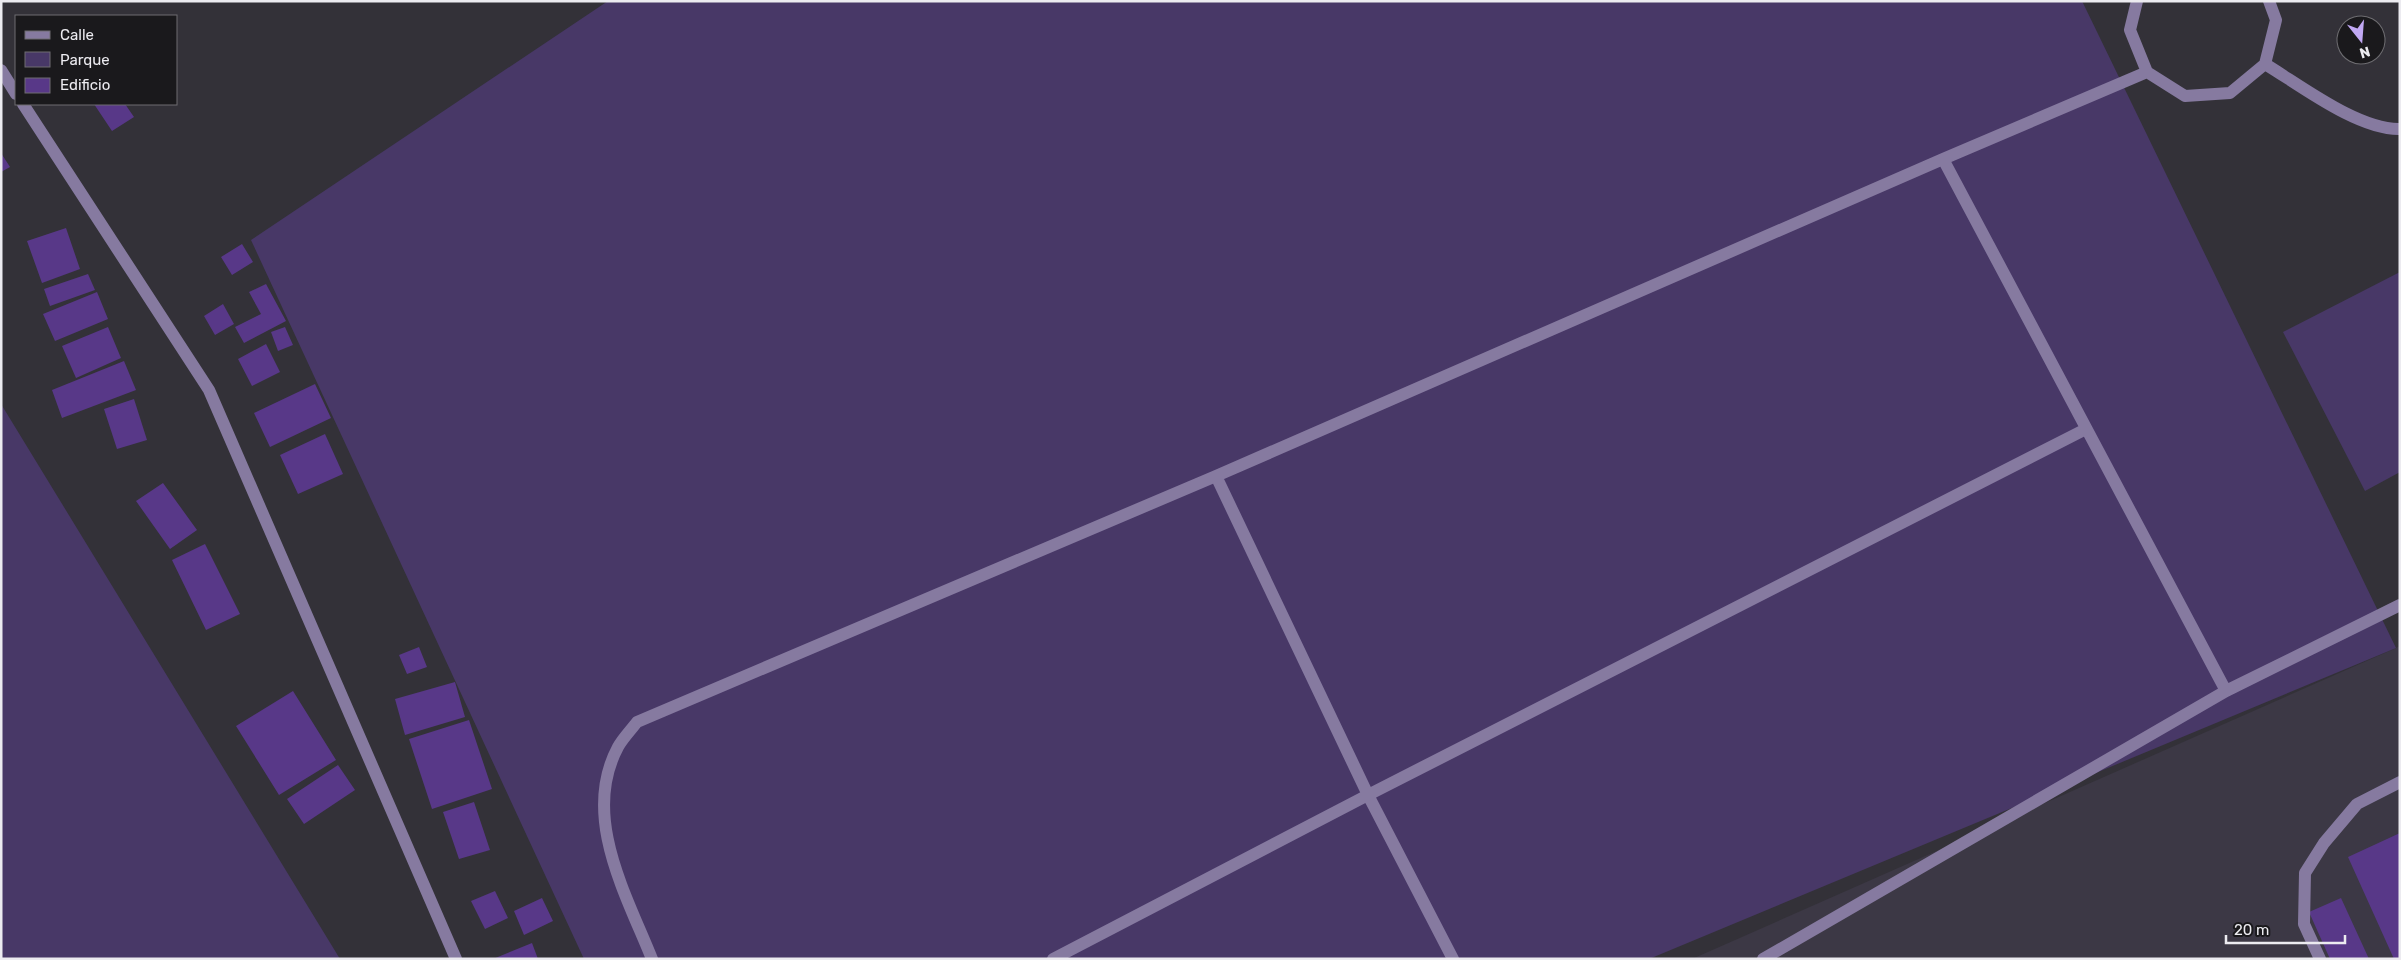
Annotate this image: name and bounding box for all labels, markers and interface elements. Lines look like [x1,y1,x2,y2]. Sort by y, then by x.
legend [15,15,178,105]
north arrow [2336,15,2386,65]
text: Calle [60,26,94,44]
text: N [2357,42,2372,62]
text: Parque [60,51,110,69]
text: Edificio [60,76,110,94]
scale bar [2226,912,2345,944]
text: 20 m [2234,921,2269,939]

